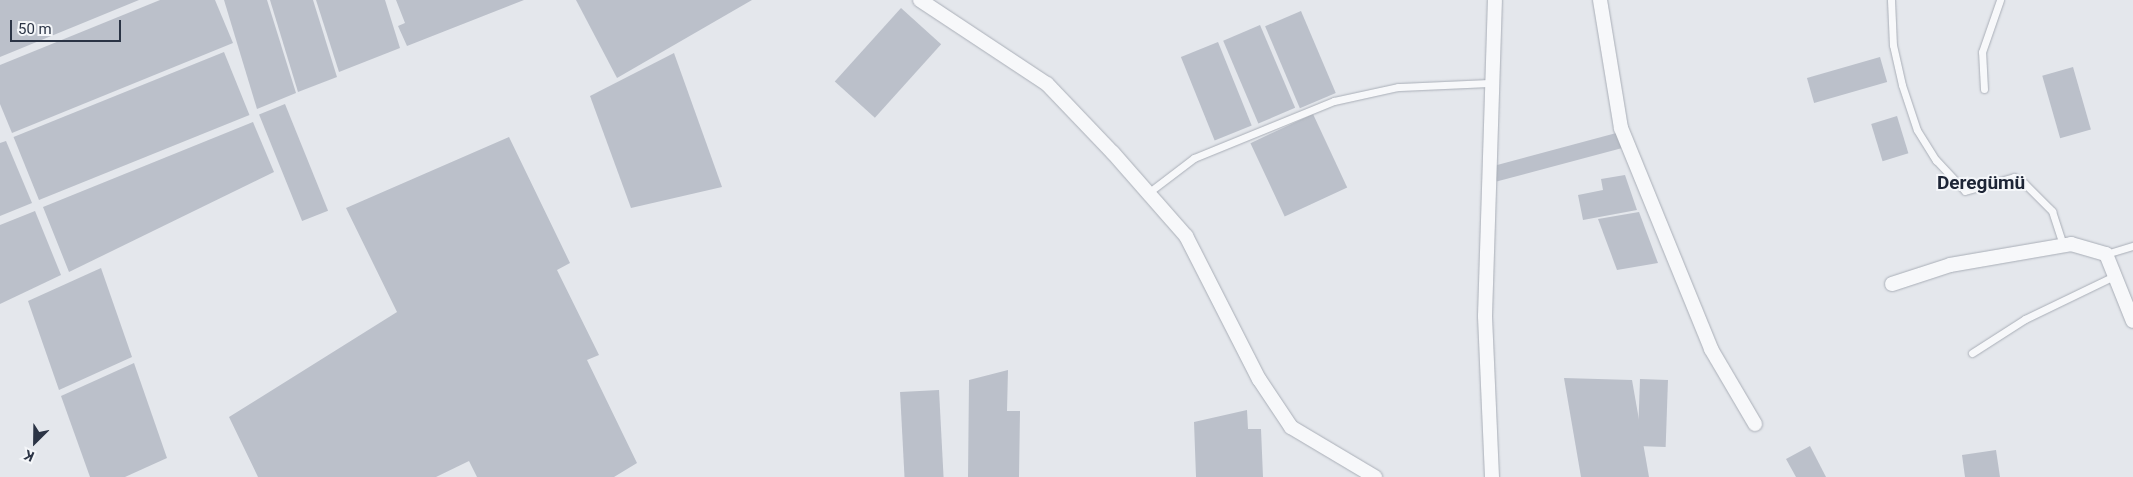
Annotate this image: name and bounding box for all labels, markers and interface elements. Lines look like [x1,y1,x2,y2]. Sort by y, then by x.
scale bar [12,10,124,42]
text: 50 m [18,20,52,38]
district label: Deregümü [1937,172,2025,194]
north arrow [10,417,60,467]
text: K [22,447,36,465]

